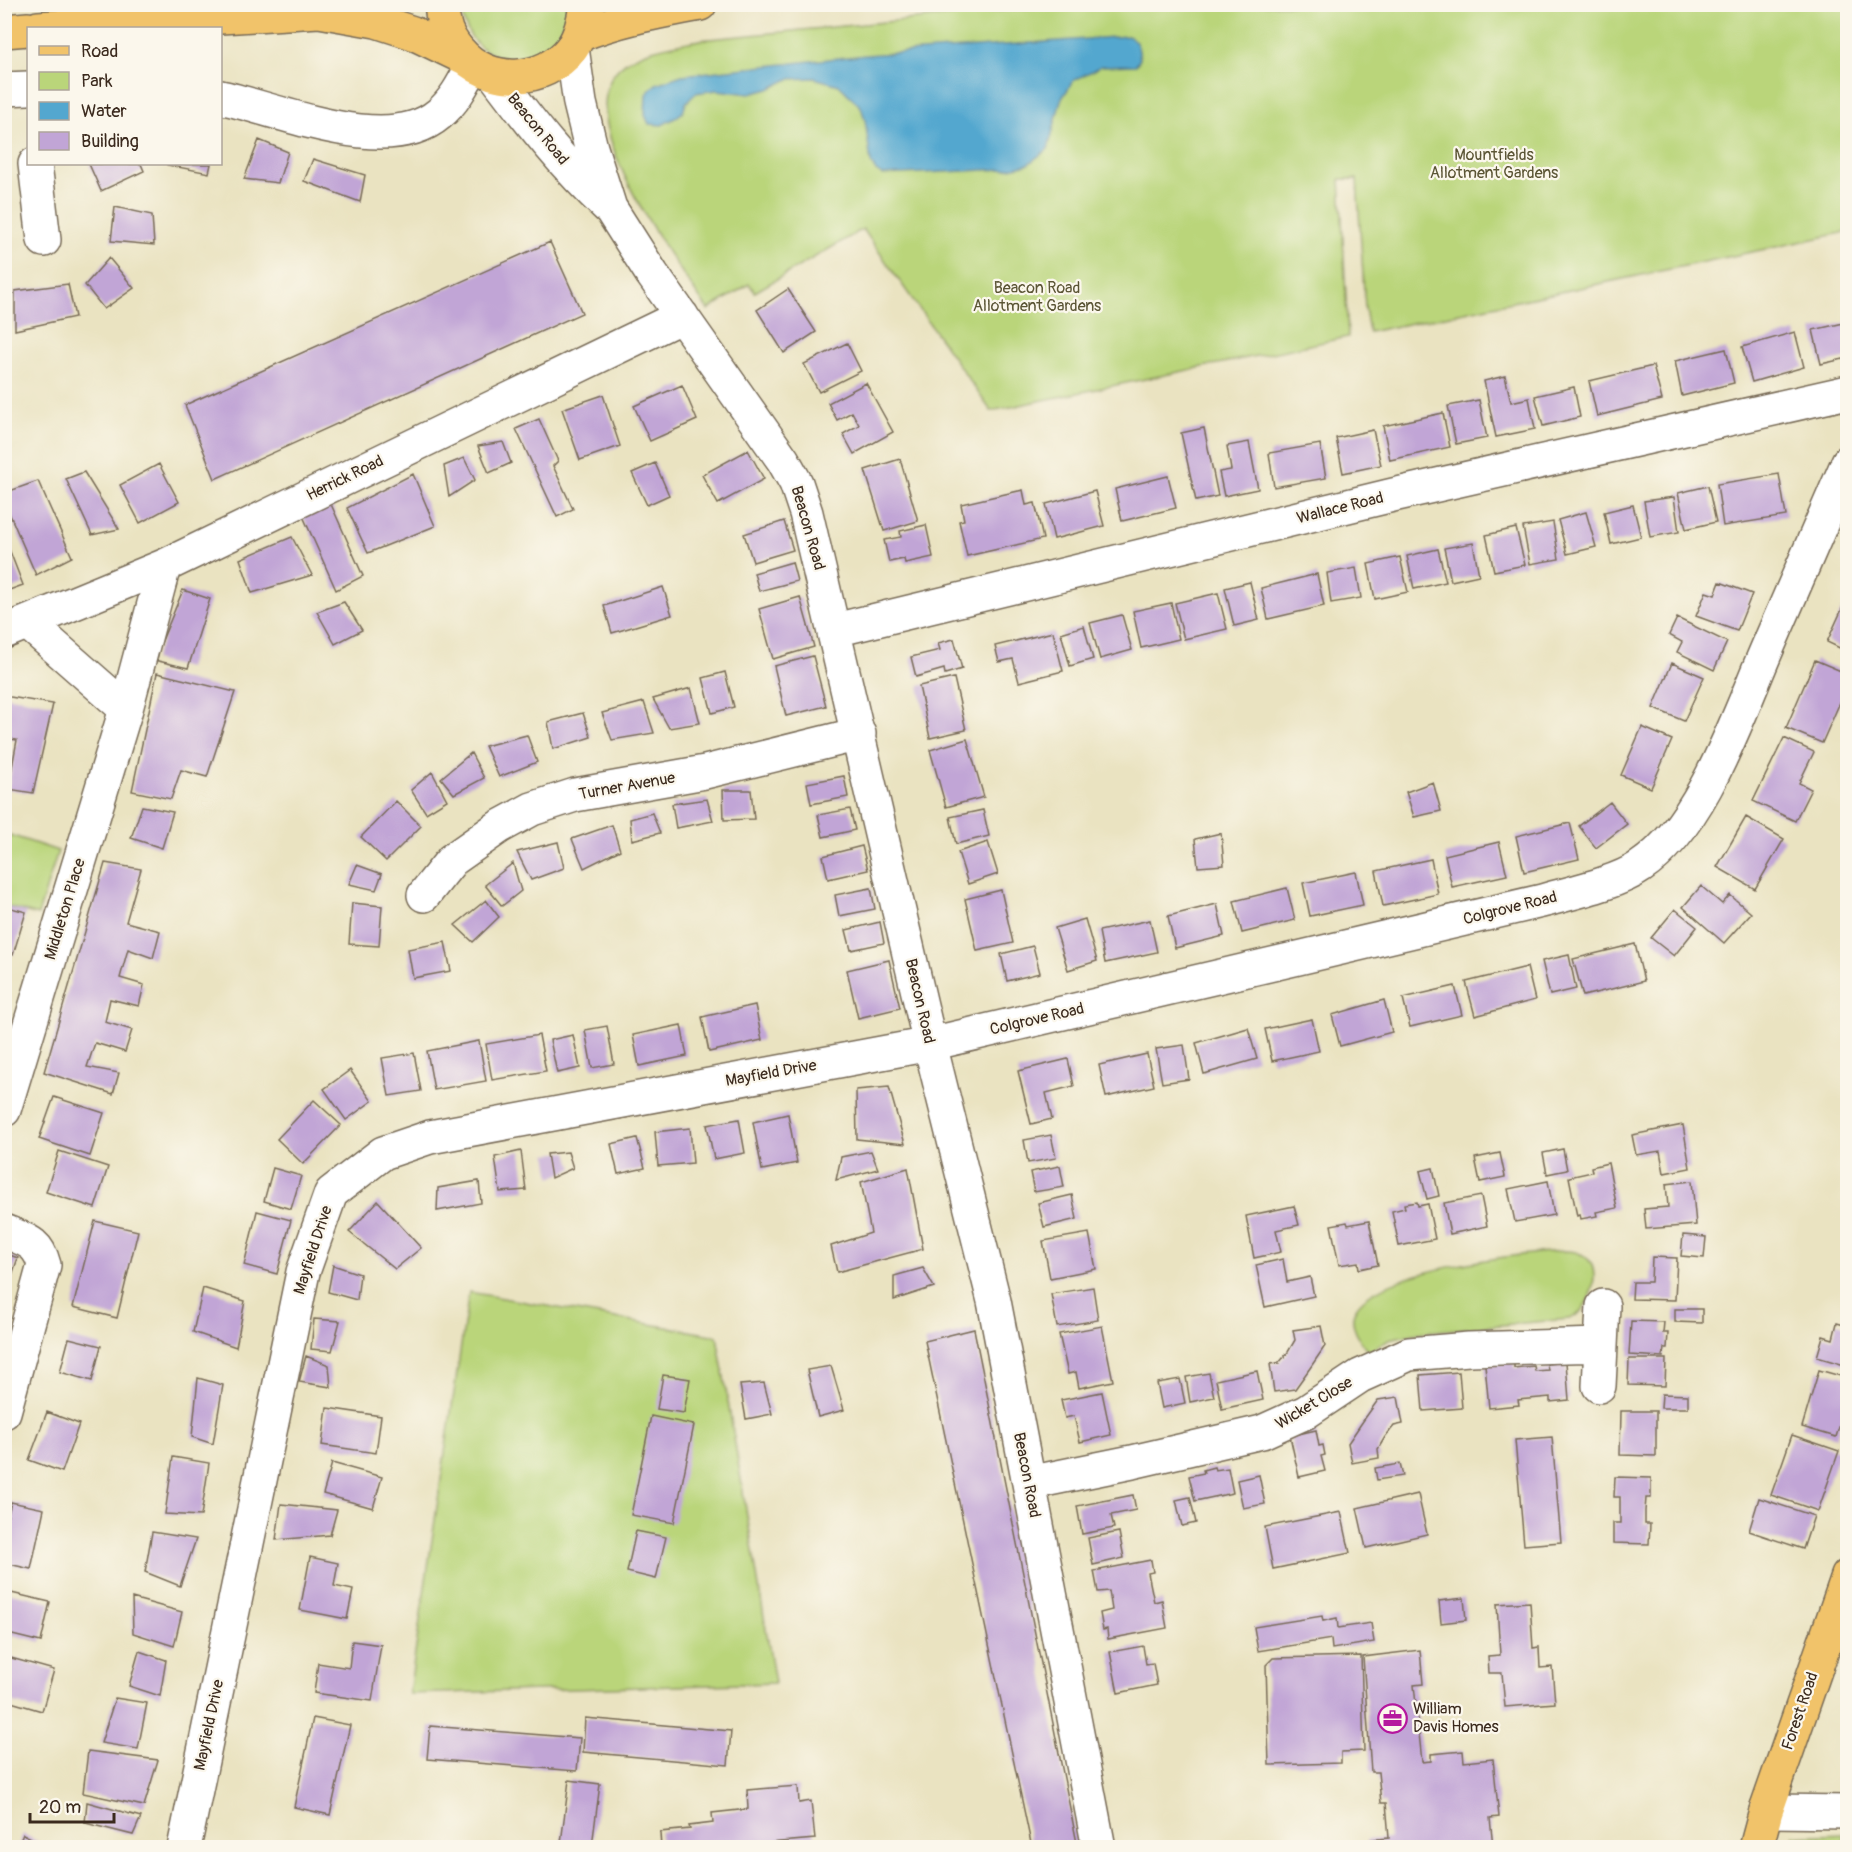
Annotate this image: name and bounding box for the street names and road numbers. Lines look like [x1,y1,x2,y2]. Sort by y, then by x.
street label: Beacon Road [503,89,573,169]
street label: Herrick Road [303,451,387,505]
street label: Beacon Road [786,484,830,572]
street label: Wallace Road [1295,488,1385,528]
street label: Turner Avenue [577,768,677,804]
street label: Middleton Place [40,856,90,962]
street label: Colgrove Road [1461,887,1559,929]
street label: Beacon Road [901,957,939,1045]
street label: Colgrove Road [988,998,1086,1040]
street label: Mayfield Drive [724,1055,818,1091]
street label: Mayfield Drive [289,1203,337,1297]
street label: Wicket Close [1272,1372,1356,1434]
street label: Beacon Road [1009,1431,1045,1519]
street label: Forest Road [1777,1669,1823,1753]
street label: Mayfield Drive [190,1678,228,1772]

